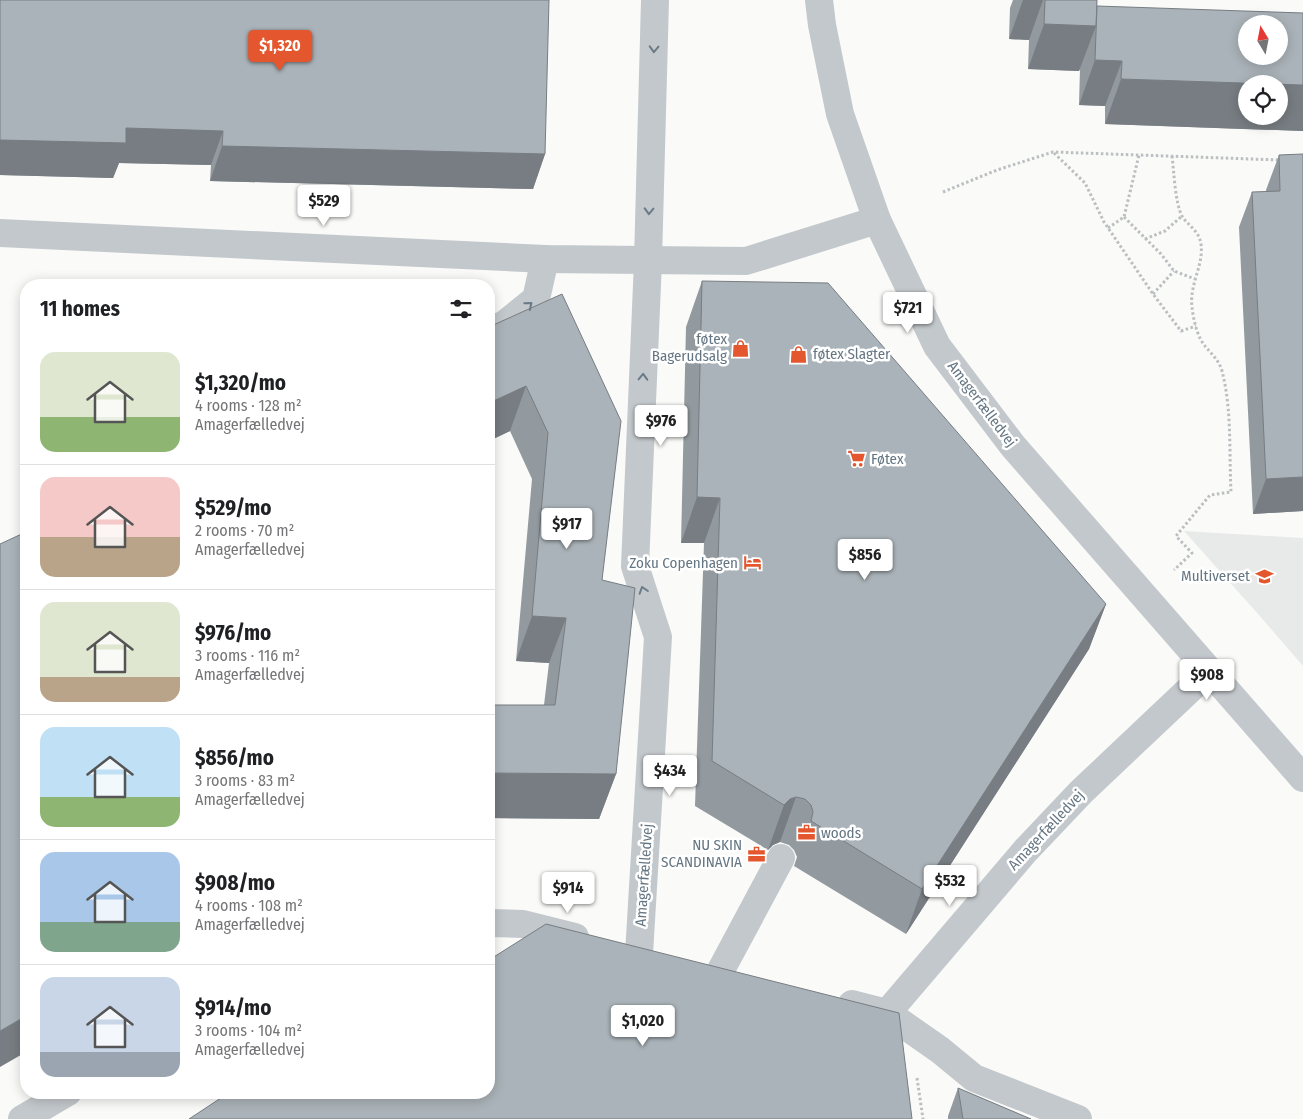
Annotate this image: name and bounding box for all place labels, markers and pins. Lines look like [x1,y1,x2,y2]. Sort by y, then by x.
pin: $1,320 [239,30,321,72]
pin: $529 [294,184,354,227]
pin: $721 [878,292,938,334]
place label: føtex Bagerudsalg [652,330,727,365]
shop icon: føtex Bagerudsalg [731,338,751,358]
shop icon: føtex Slagter [789,344,809,364]
place label: føtex Slagter [813,345,891,363]
pin: $976 [631,404,691,447]
supermarket icon: Føtex [847,449,867,469]
place label: Føtex [871,450,904,468]
pin: $917 [537,508,597,550]
pin: $856 [835,538,895,581]
hotel icon: Zoku Copenhagen [742,553,762,573]
place label: Zoku Copenhagen [629,554,738,572]
school or university icon: Multiverset [1254,566,1274,586]
place label: Multiverset [1181,567,1250,585]
pin: $908 [1177,658,1237,701]
pin: $434 [640,754,700,797]
office icon: woods [797,823,817,843]
place label: woods [821,824,861,842]
place label: NU SKIN SCANDINAVIA [661,836,742,871]
office icon: NU SKIN SCANDINAVIA [746,844,766,864]
pin: $532 [920,864,980,907]
pin: $914 [538,872,598,914]
pin: $1,020 [602,1004,684,1047]

